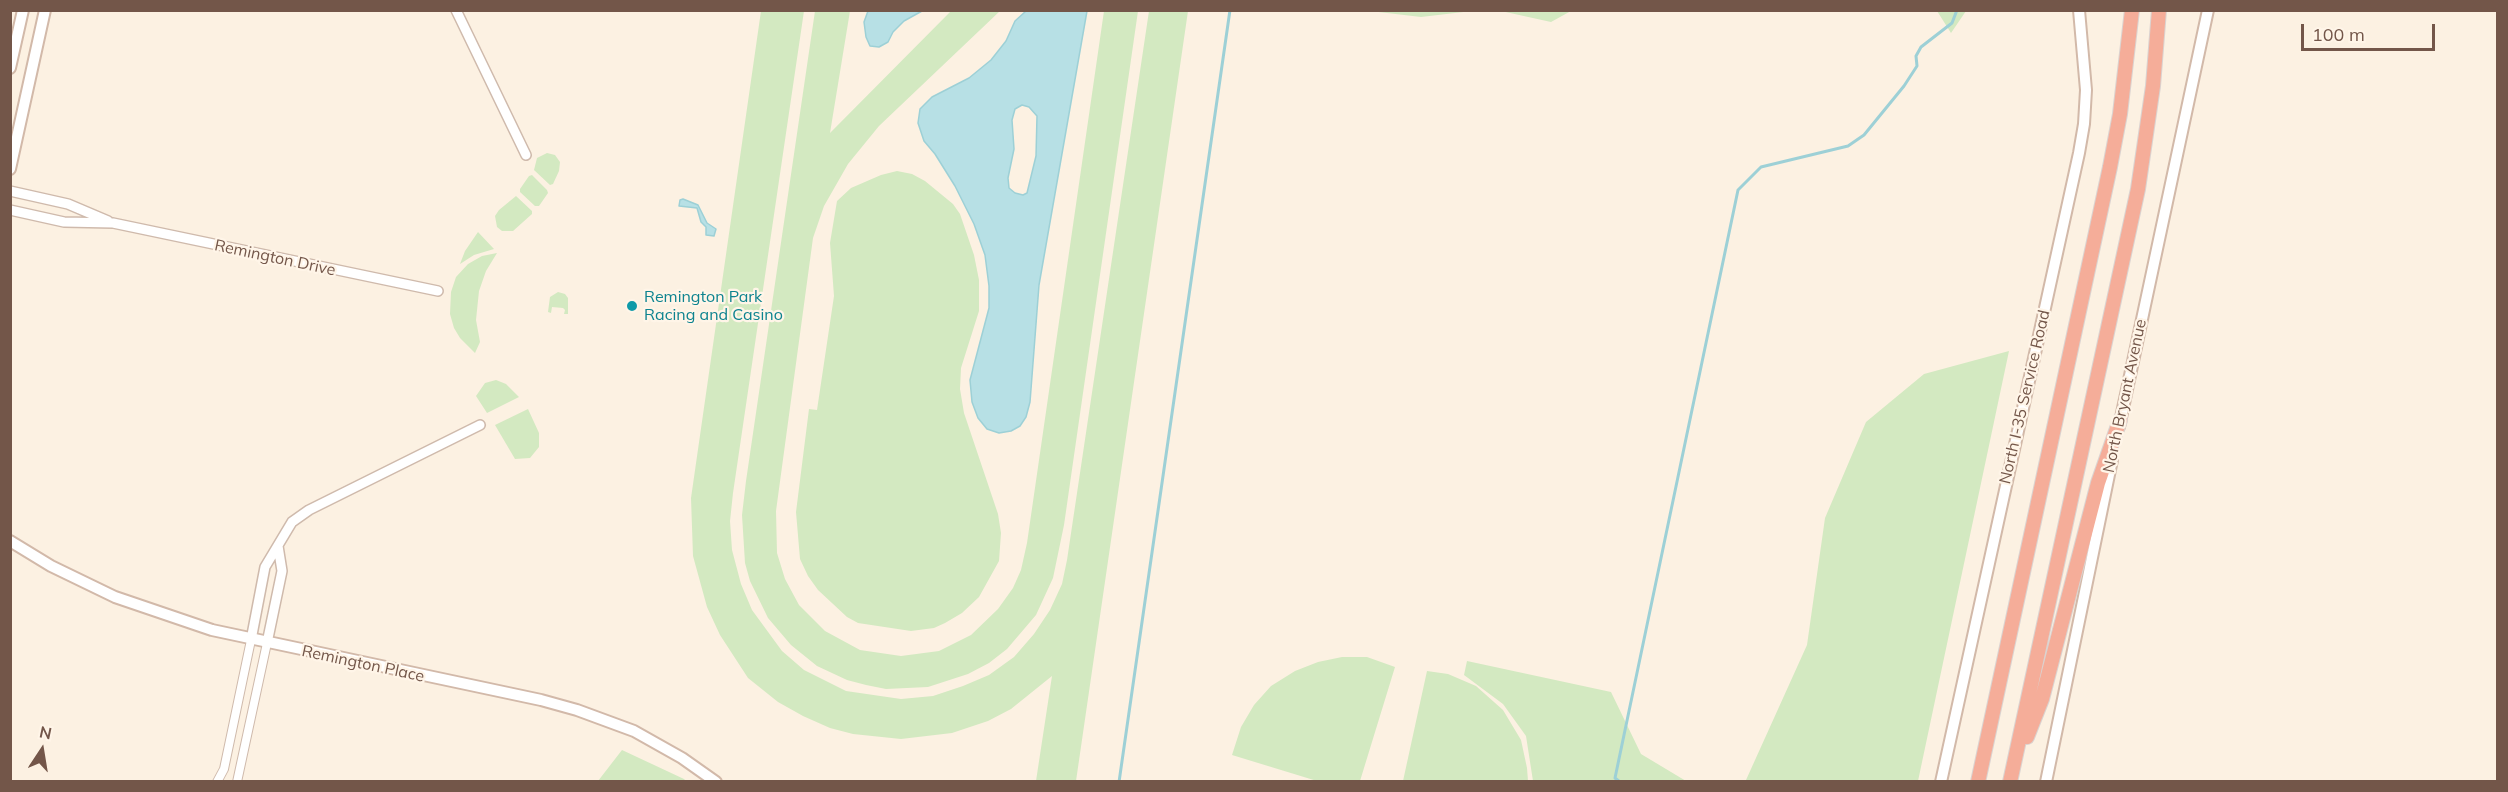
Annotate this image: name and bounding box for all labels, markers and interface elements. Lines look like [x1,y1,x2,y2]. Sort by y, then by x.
scale bar [2304,12,2438,50]
text: 100 m [2312,23,2365,46]
street label: Remington Drive [213,236,337,280]
place label: Remington Park Racing and Casino [644,287,783,325]
marker: Remington Park Racing and Casino [625,299,639,313]
street label: North I-35 Service Road [1996,308,2054,486]
street label: North Bryant Avenue [2099,317,2151,475]
street label: Remington Place [300,642,426,686]
north arrow [12,720,72,780]
text: N [38,721,54,743]

